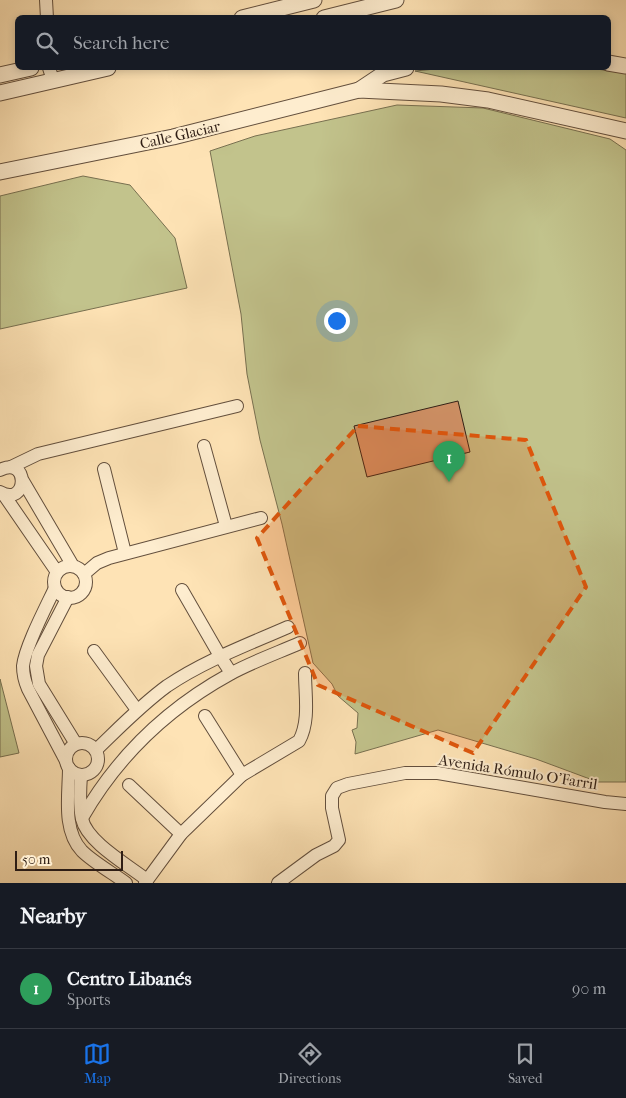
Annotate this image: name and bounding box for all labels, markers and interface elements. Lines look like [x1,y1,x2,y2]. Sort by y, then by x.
search box [15,15,611,70]
icon: search [33,29,61,57]
text: Search here [73,32,169,54]
street label: Calle Glaciar [138,117,223,153]
your location [324,308,350,334]
pin: 1 [433,441,465,482]
street label: Avenida Rómulo O'Farril [436,750,599,793]
scale bar [15,848,122,871]
text: 50 m [22,851,50,868]
text: Nearby [20,904,86,928]
text: Centro Libanés [67,968,192,990]
text: 1 [33,979,39,998]
text: 90 m [572,979,606,998]
text: Sports [67,990,110,1009]
tab: Map [83,1040,111,1087]
tab: Directions [278,1040,341,1087]
tab: Saved [508,1040,543,1087]

